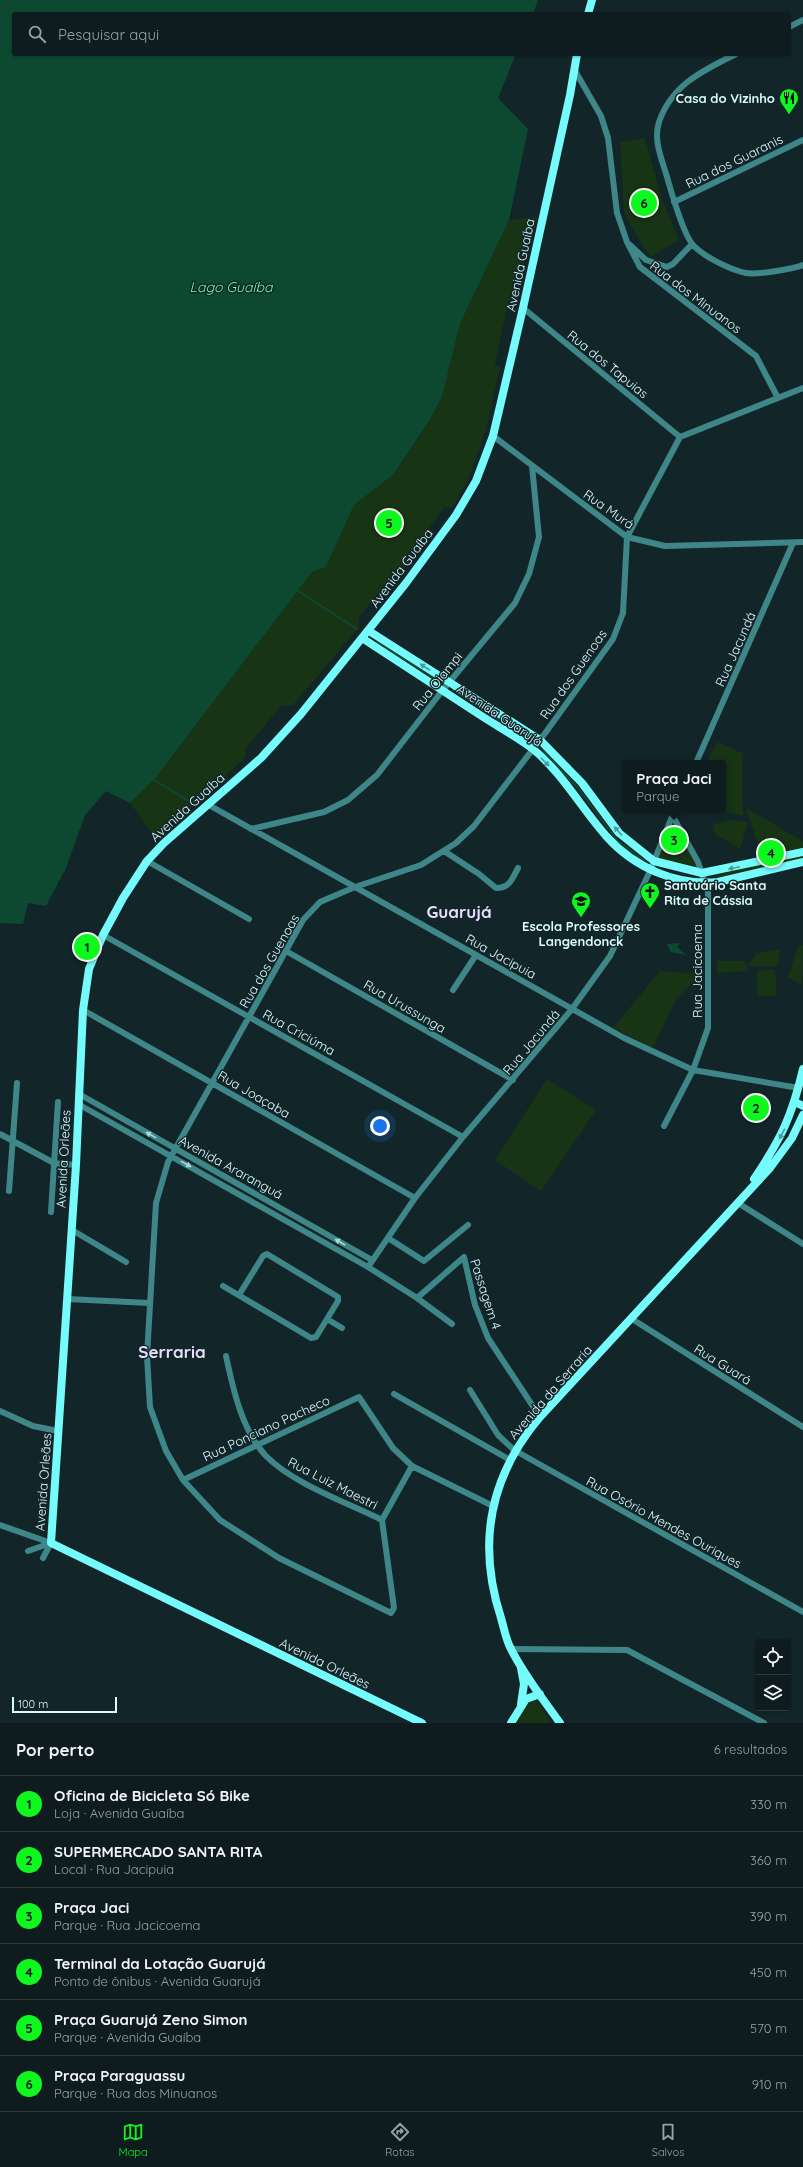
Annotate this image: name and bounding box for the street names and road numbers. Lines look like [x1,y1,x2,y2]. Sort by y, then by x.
street label: Rua dos Guaranis [683,131,785,191]
street label: Avenida Guaíba [502,217,538,313]
street label: Rua dos Minuanos [647,257,745,337]
street label: Rua dos Tapuias [564,327,652,401]
street label: Rua Murá [581,486,637,532]
street label: Avenida Guaíba [366,525,436,611]
street label: Rua Jacundá [711,609,759,689]
street label: Rua dos Guenoas [536,626,610,722]
street label: Rua Oiampi [409,649,465,713]
street label: Avenida Guarujá [454,680,546,750]
street label: Avenida Guaíba [146,769,228,845]
street label: Rua dos Guenoas [236,911,302,1011]
street label: Rua Jacicoema [689,924,705,1018]
street label: Rua Jacipuia [463,930,539,982]
street label: Rua Urussunga [361,976,449,1036]
street label: Rua Criciúma [260,1006,338,1058]
street label: Rua Jacundá [499,1006,563,1078]
street label: Rua Joaçaba [215,1067,293,1121]
street label: Avenida Orleães [52,1109,74,1209]
street label: Avenida Araranguá [176,1132,286,1202]
street label: Passagem 4 [467,1257,505,1331]
street label: Rua Guará [691,1340,755,1388]
street label: Avenida da Serraria [505,1342,595,1442]
street label: Rua Ponciano Pacheco [200,1391,332,1464]
street label: Avenida Orleães [32,1432,54,1532]
street label: Rua Luiz Maestri [285,1454,381,1512]
street label: Rua Osório Mendes Ouriques [584,1473,744,1571]
street label: Avenida Orleães [277,1634,373,1692]

